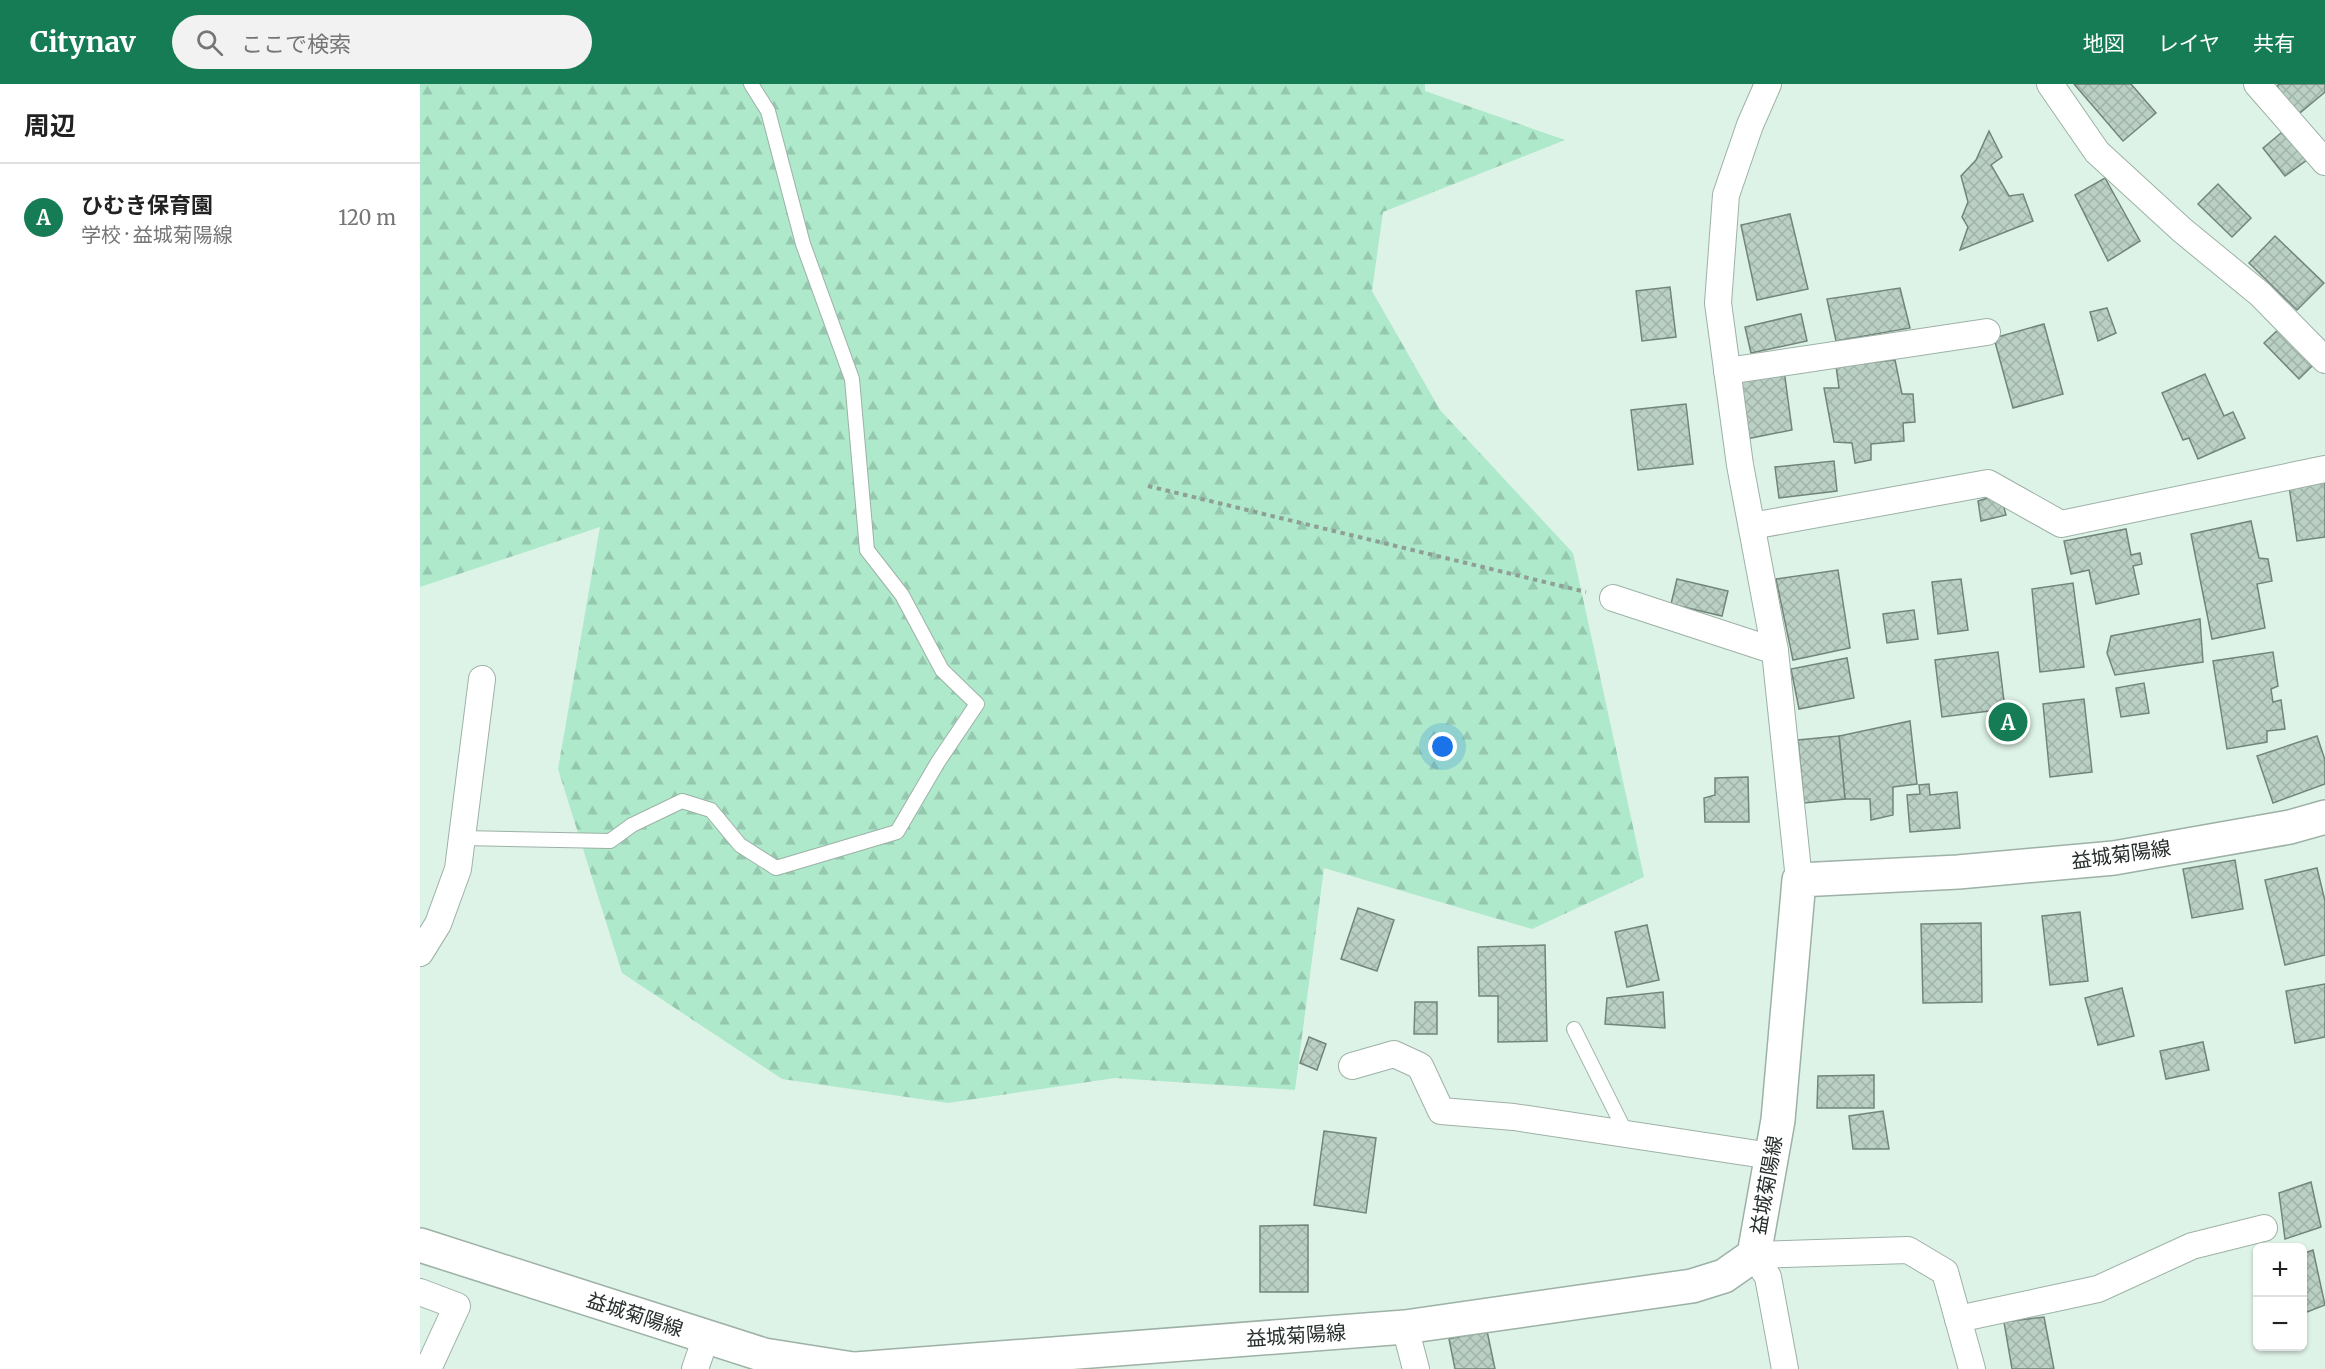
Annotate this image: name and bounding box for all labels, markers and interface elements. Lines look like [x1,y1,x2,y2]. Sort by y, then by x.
search box [172,15,592,69]
text: Citynav [30,24,136,60]
icon: search [193,26,226,59]
text: ここで検索 [241,30,351,58]
text: 地図 [2083,30,2125,57]
text: レイヤ [2158,30,2220,57]
text: 共有 [2253,30,2295,57]
text: 周辺 [24,109,76,142]
text: ひむき保育園 [81,191,213,219]
text: A [36,205,51,230]
text: 120 m [338,205,396,230]
text: 学校 · 益城菊陽線 [81,222,233,247]
pin: A [1988,700,2028,744]
your location [1428,732,1457,761]
street label: 益城菊陽線 [2070,835,2172,873]
street label: 益城菊陽線 [1745,1134,1787,1236]
map controls [2253,1243,2307,1351]
button: + [2253,1243,2307,1297]
street label: 益城菊陽線 [584,1287,686,1341]
button: − [2253,1297,2307,1351]
street label: 益城菊陽線 [1245,1319,1347,1351]

